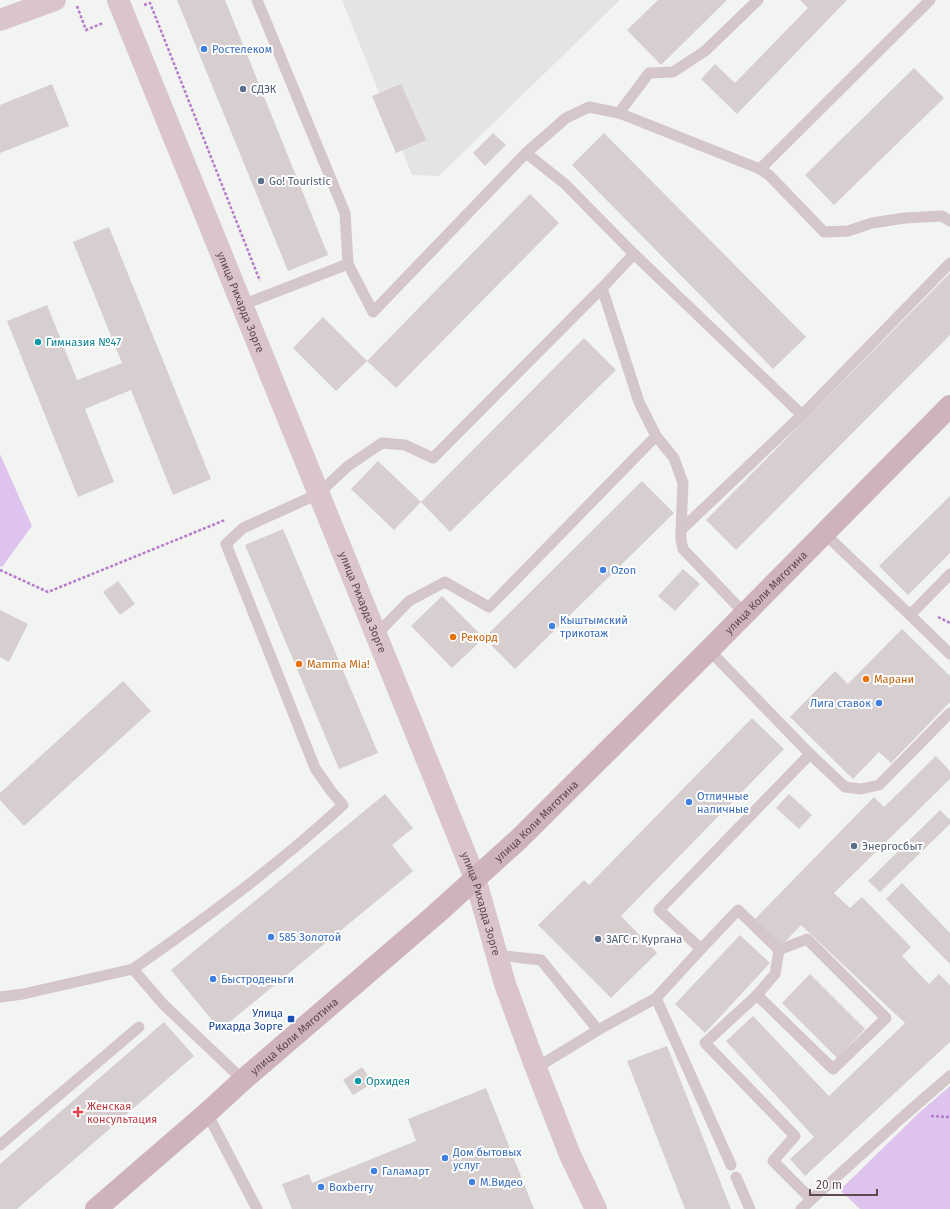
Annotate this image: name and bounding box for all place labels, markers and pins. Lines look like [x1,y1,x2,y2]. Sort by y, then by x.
place label: Ростелеком [212,43,272,56]
marker: Ростелеком [199,44,209,54]
place label: СДЭК [251,83,277,96]
marker: СДЭК [238,84,248,94]
place label: Go! Touristic [269,175,331,188]
marker: Go! Touristic [256,176,266,186]
place label: Гимназия №47 [46,336,121,349]
marker: Гимназия №47 [33,337,43,347]
place label: Ozon [611,564,636,577]
marker: Ozon [598,565,608,575]
place label: Кыштымский трикотаж [560,614,628,640]
marker: Кыштымский трикотаж [547,621,557,631]
place label: Рекорд [461,631,498,644]
marker: Рекорд [448,632,458,642]
place label: Mamma Mia! [307,658,370,671]
marker: Mamma Mia! [294,659,304,669]
place label: Марани [874,673,914,686]
marker: Марани [861,674,871,684]
place label: Лига ставок [810,697,871,710]
marker: Лига ставок [874,698,884,708]
place label: Отличные наличные [697,790,749,816]
marker: Отличные наличные [684,797,694,807]
place label: Энергосбыт [862,840,922,853]
marker: Энергосбыт [849,841,859,851]
place label: 585 Золотой [279,931,341,944]
marker: 585 Золотой [266,932,276,942]
place label: ЗАГС г. Кургана [606,933,682,946]
marker: ЗАГС г. Кургана [593,934,603,944]
place label: Быстроденьги [221,973,294,986]
marker: Быстроденьги [208,974,218,984]
place label: Улица Рихарда Зорге [208,1007,283,1033]
marker: Улица Рихарда Зорге [286,1014,296,1024]
place label: Орхидея [366,1075,410,1088]
marker: Орхидея [353,1076,363,1086]
place label: Женская консультация [87,1100,157,1126]
marker: Женская консультация [72,1106,84,1118]
place label: Дом бытовых услуг [452,1146,522,1172]
marker: Дом бытовых услуг [440,1153,450,1163]
place label: Галамарт [382,1165,429,1178]
marker: Галамарт [369,1166,379,1176]
place label: М.Видео [480,1176,523,1189]
marker: М.Видео [467,1177,477,1187]
place label: Boxberry [329,1181,374,1194]
marker: Boxberry [316,1182,326,1192]

